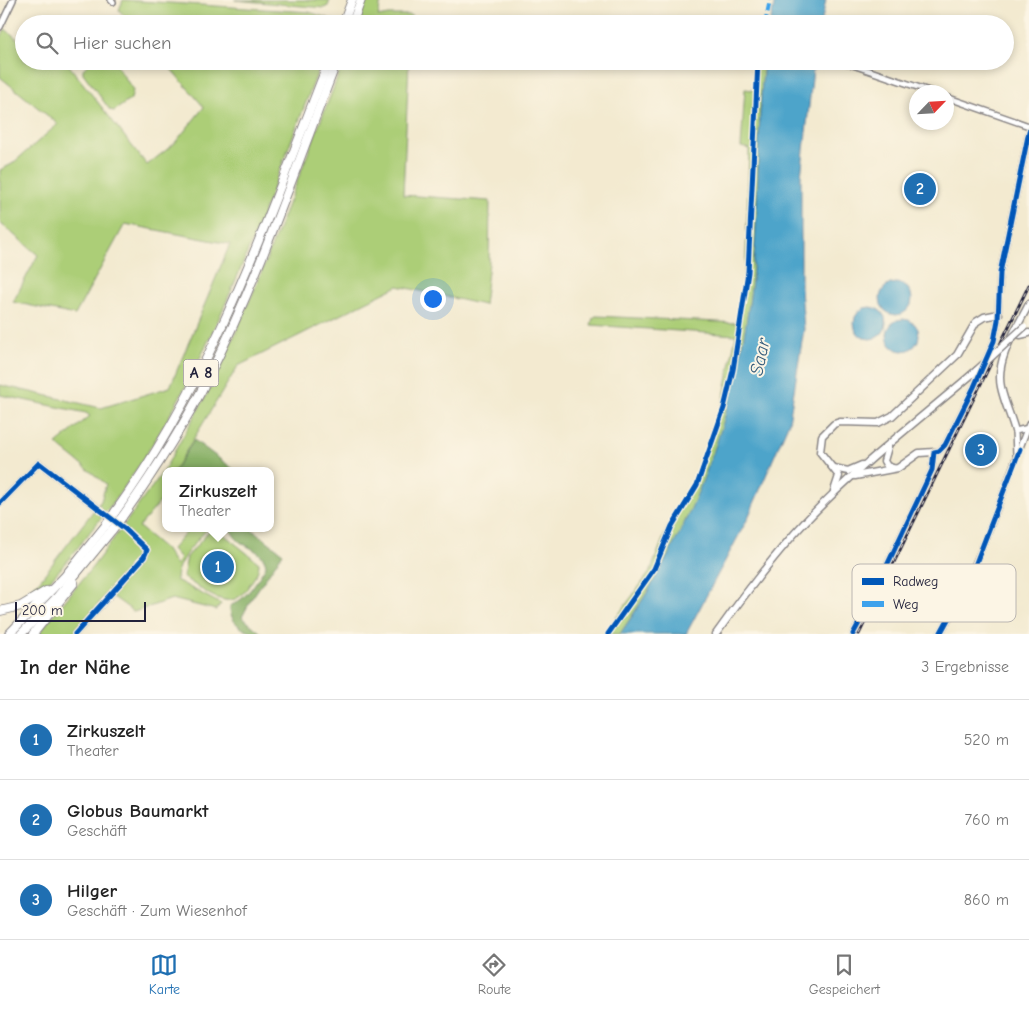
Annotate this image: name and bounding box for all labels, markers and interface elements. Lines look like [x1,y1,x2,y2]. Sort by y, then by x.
search box [15,15,1014,70]
icon: search [33,29,61,57]
text: Hier suchen [73,32,171,54]
north arrow [909,85,954,130]
pin: 2 [904,170,936,208]
your location [420,286,446,312]
water label: Saar [745,335,775,378]
road number: A 8 [184,359,218,386]
pin: 3 [965,431,997,469]
popup [162,467,274,532]
text: Zirkuszelt [179,480,257,502]
text: Theater [179,502,231,520]
pin: 1 [202,548,234,586]
legend [852,564,1016,622]
text: Radweg [893,573,938,590]
text: Weg [893,596,919,613]
scale bar [15,599,146,622]
text: 200 m [22,602,63,619]
text: In der Nähe [20,655,130,679]
text: 3 Ergebnisse [921,658,1009,676]
text: Zirkuszelt [67,720,145,742]
text: 1 [33,731,39,749]
text: 520 m [964,731,1009,749]
text: Theater [67,742,119,760]
text: Globus Baumarkt [67,800,208,822]
text: 2 [32,811,40,829]
text: 760 m [965,811,1009,829]
text: Geschäft [67,822,127,840]
text: Hilger [67,880,117,902]
text: 3 [32,891,40,909]
text: 860 m [964,891,1009,909]
text: Geschäft · Zum Wiesenhof [67,902,247,920]
tab: Karte [149,951,180,998]
tab: Route [478,951,511,998]
tab: Gespeichert [809,951,880,998]

